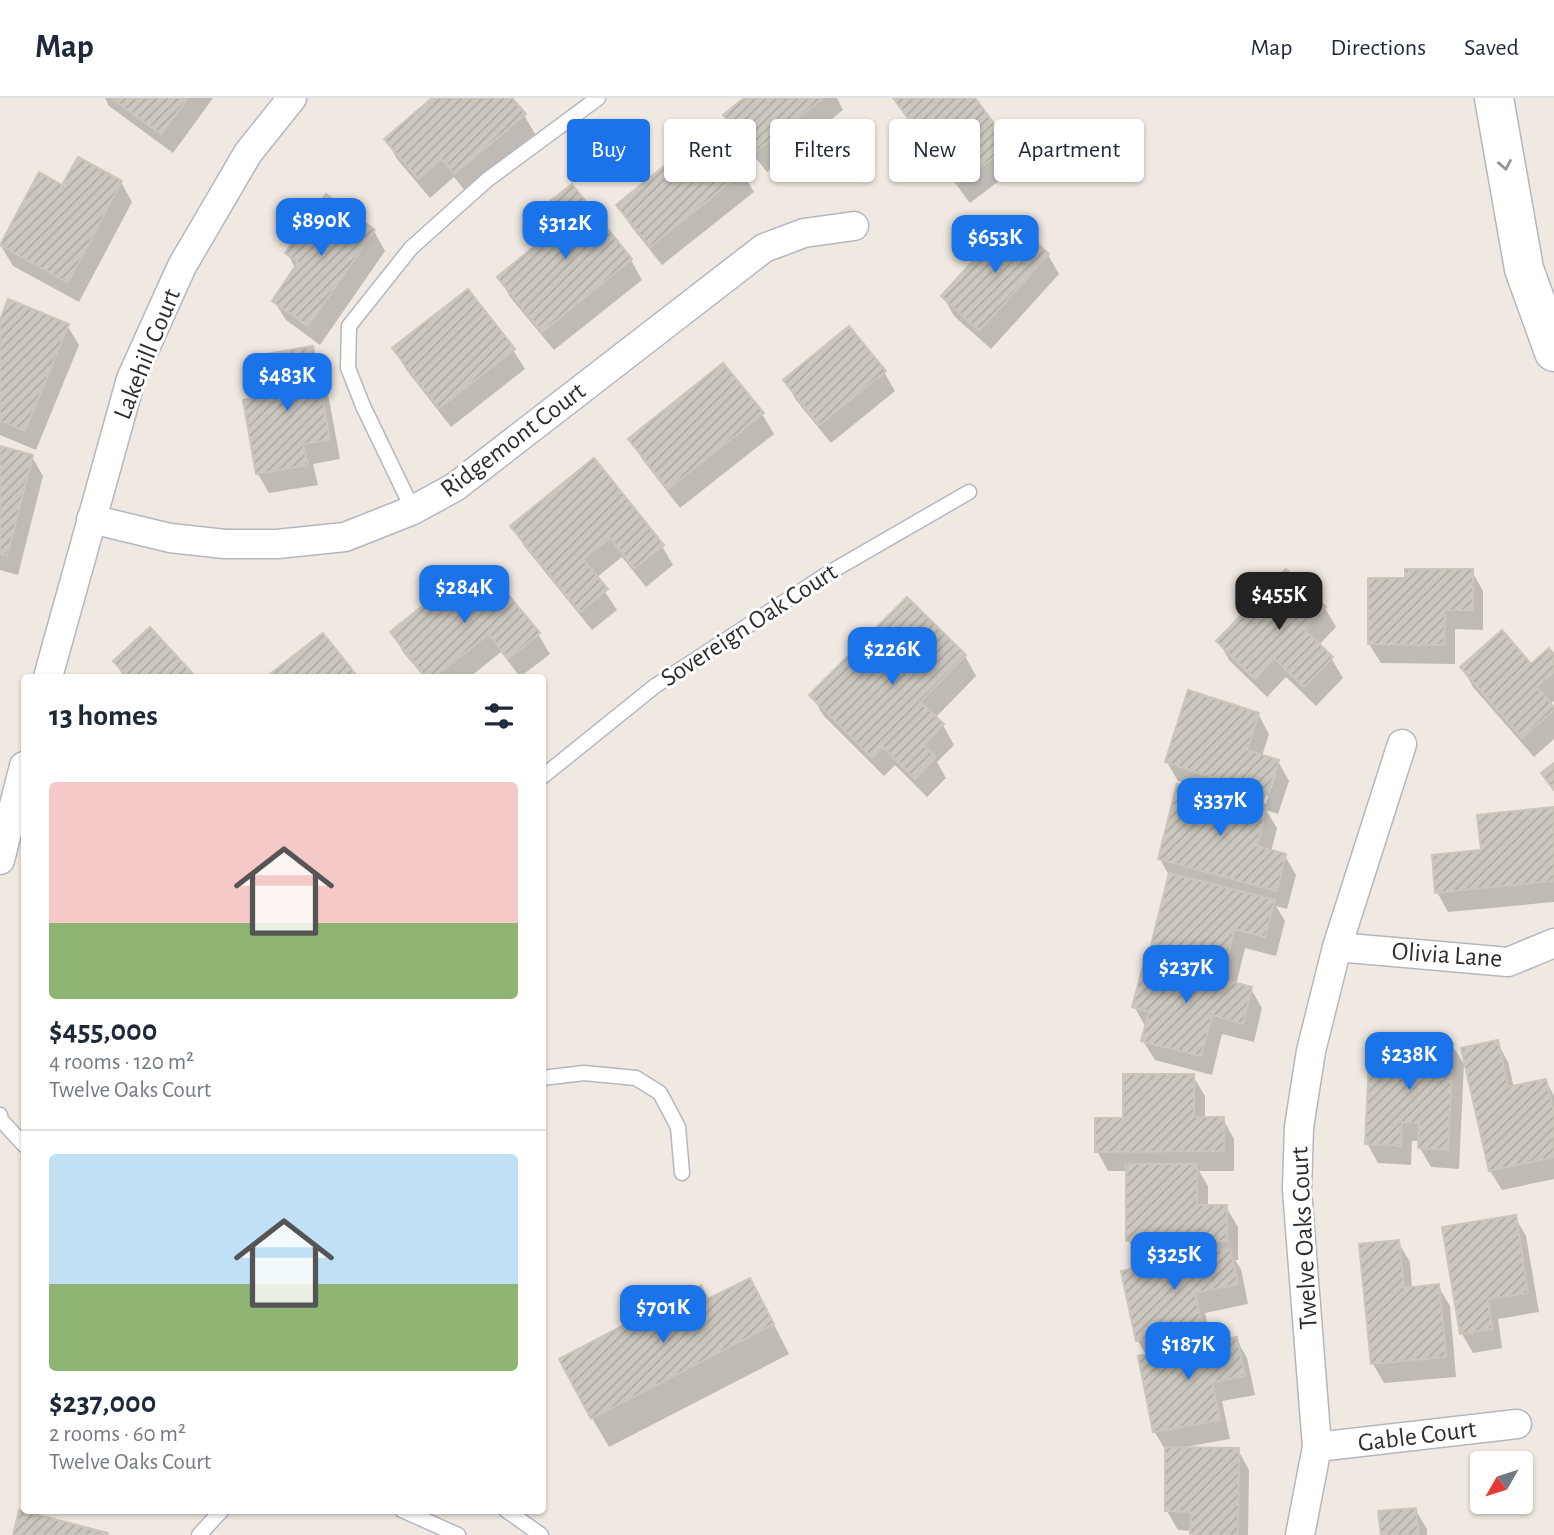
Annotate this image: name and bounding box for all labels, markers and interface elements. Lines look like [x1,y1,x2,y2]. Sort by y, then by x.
text: Map [35,31,94,64]
text: Map [1250,36,1292,60]
text: Directions [1330,36,1426,60]
text: Saved [1464,36,1519,60]
chip: Buy [567,119,650,182]
chip: Rent [664,119,756,182]
chip: Filters [770,119,875,182]
chip: New [889,119,980,182]
chip: Apartment [994,119,1144,182]
one-way arrow [1497,159,1512,171]
pin: $890K [272,198,370,258]
pin: $312K [516,202,614,261]
text: $890K [292,209,350,232]
text: $312K [539,212,591,235]
pin: $653K [946,216,1044,275]
text: $653K [968,226,1022,249]
street label: Lakehill Court [109,285,185,423]
pin: $483K [238,354,336,413]
text: $483K [259,364,315,387]
street label: Ridgemont Court [436,377,590,503]
street label: Sovereign Oak Court [656,559,842,691]
pin: $284K [415,566,513,625]
pin: $455K [1230,573,1328,632]
text: $284K [435,576,493,599]
text: $455K [1251,583,1307,606]
pin: $226K [843,628,941,687]
text: $226K [864,638,920,661]
icon: filters [480,697,518,735]
text: 13 homes [49,701,158,731]
pin: $337K [1171,778,1269,838]
text: $337K [1193,789,1247,812]
icon: home [221,828,347,954]
street label: Olivia Lane [1391,938,1503,972]
pin: $237K [1137,946,1235,1005]
text: $237K [1159,956,1213,979]
text: $455,000 [49,1016,157,1046]
pin: $238K [1360,1032,1458,1092]
text: $238K [1381,1043,1437,1066]
text: 4 rooms · 120 m² [49,1051,194,1074]
text: Twelve Oaks Court [49,1079,211,1102]
street label: Twelve Oaks Court [1286,1146,1322,1330]
icon: home [221,1200,347,1326]
pin: $325K [1125,1232,1223,1292]
text: $325K [1147,1243,1201,1266]
pin: $701K [614,1286,712,1345]
text: $701K [636,1296,690,1319]
pin: $187K [1139,1322,1237,1382]
text: $187K [1161,1333,1215,1356]
text: $237,000 [49,1388,156,1418]
street label: Gable Court [1356,1416,1478,1456]
text: 2 rooms · 60 m² [49,1423,186,1446]
text: Twelve Oaks Court [49,1451,211,1474]
north arrow [1470,1451,1533,1514]
map controls [1470,1451,1533,1514]

